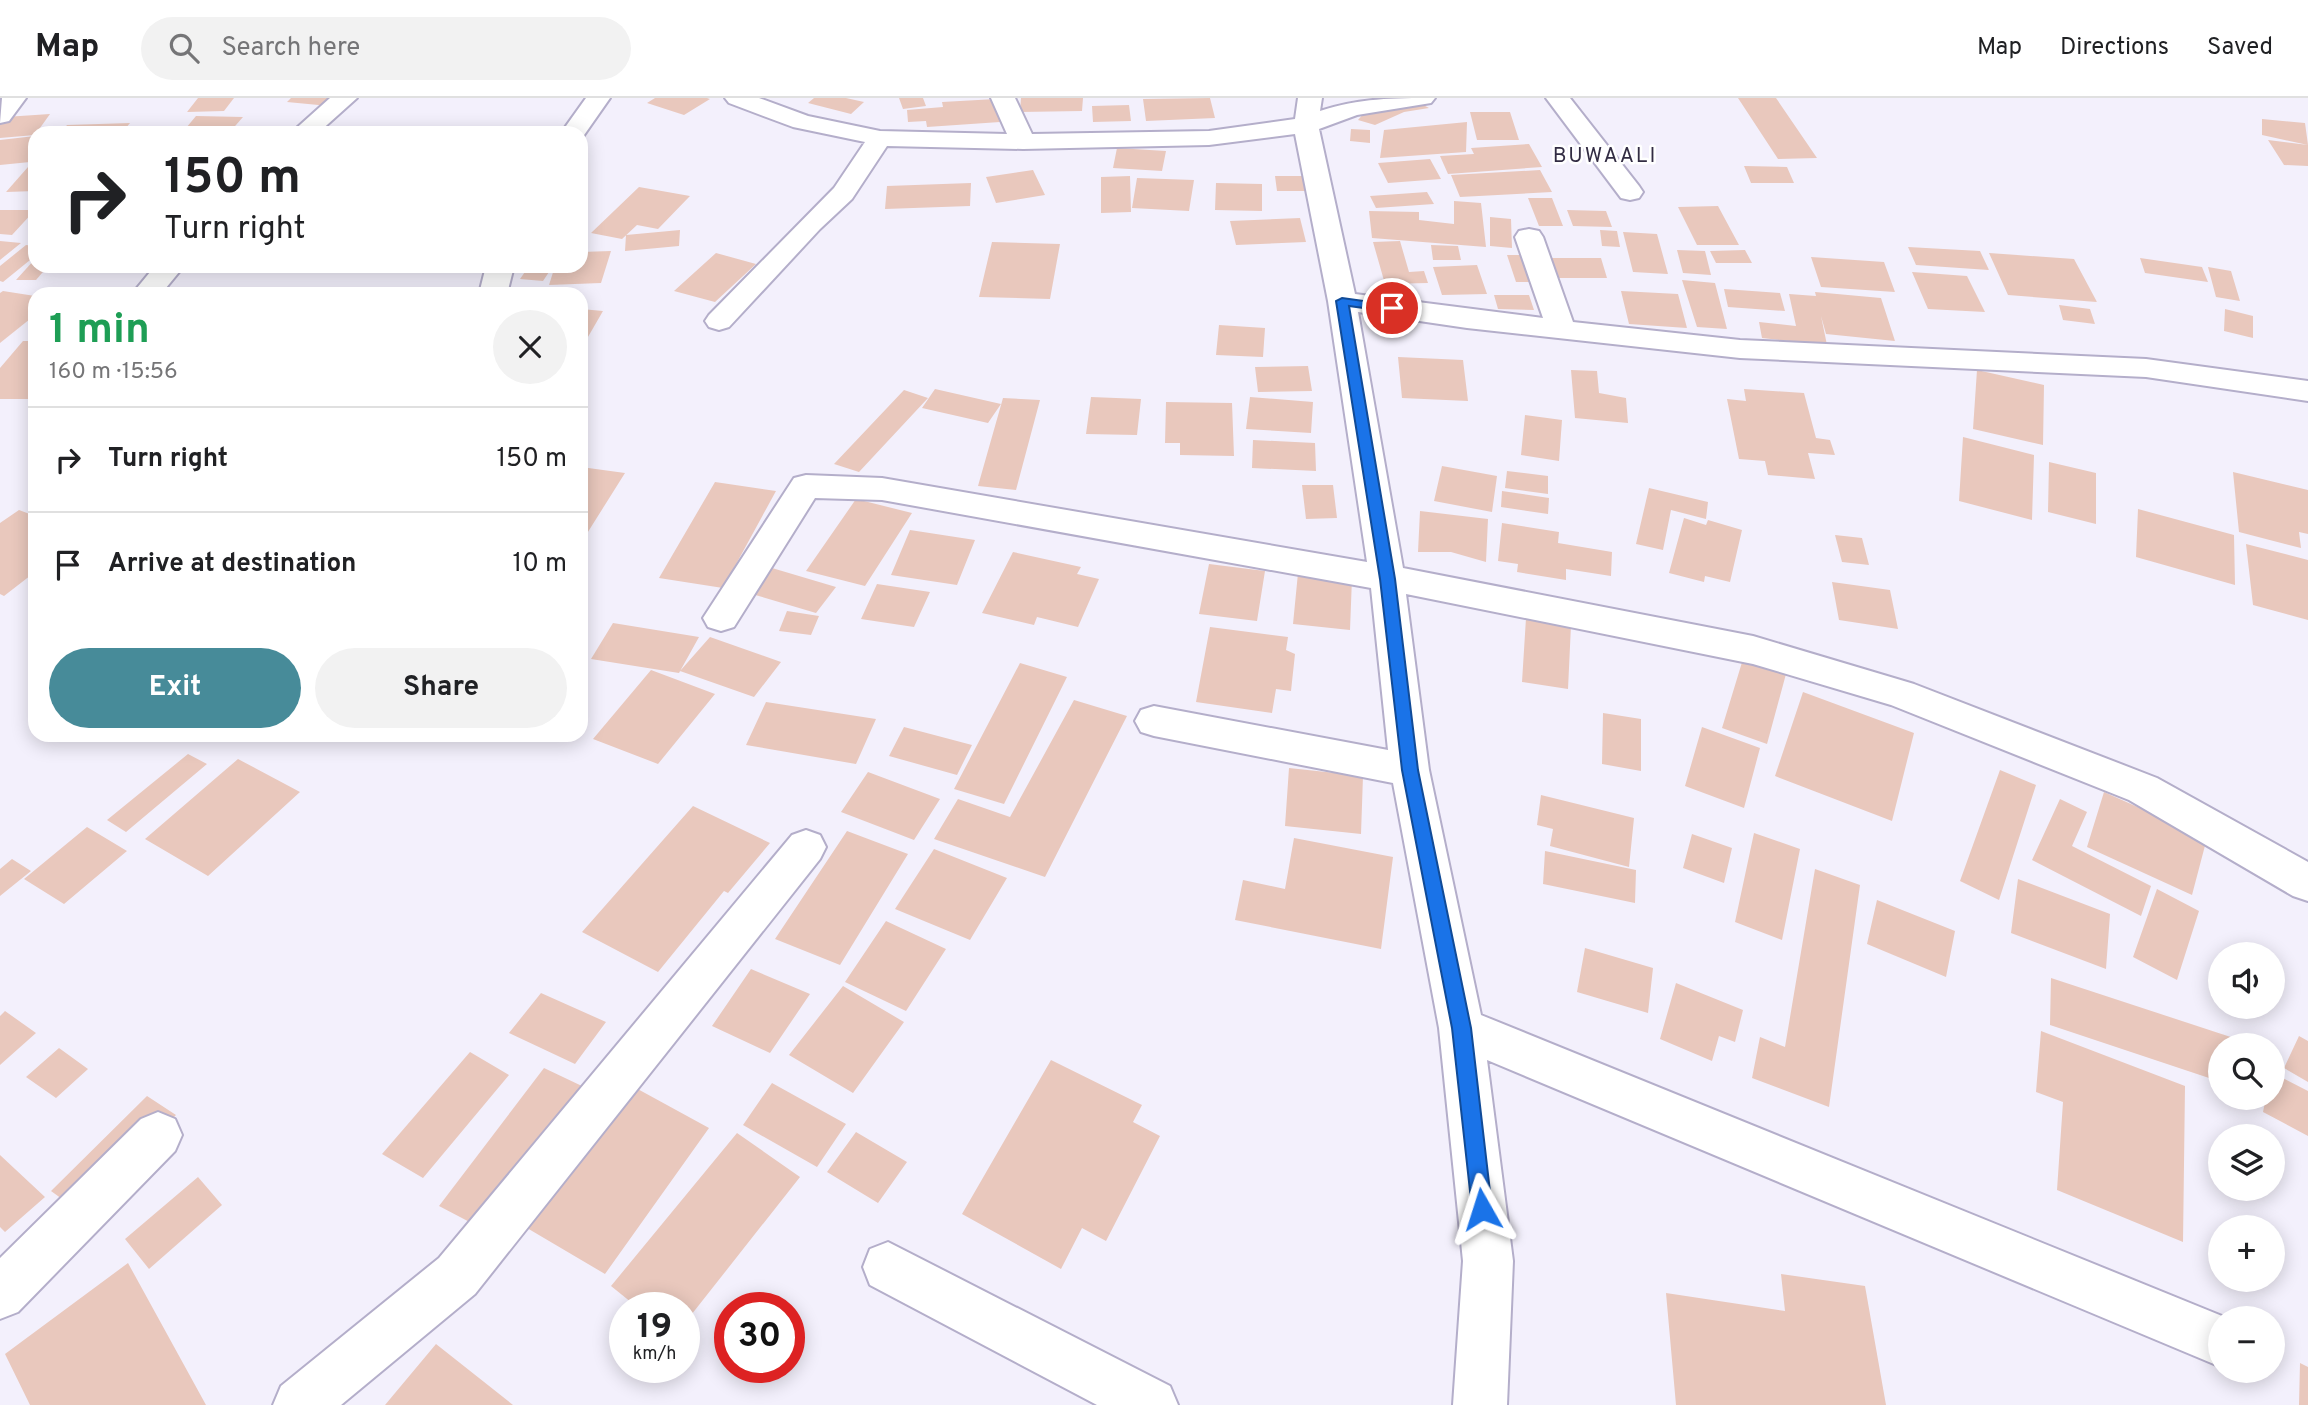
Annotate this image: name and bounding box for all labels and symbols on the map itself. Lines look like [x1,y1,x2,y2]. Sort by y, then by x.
district label: BUWAALI [1553,143,1657,170]
pin [1362,278,1422,338]
position arrow [1445,1172,1519,1246]
speed limit sign: 30 [714,1292,805,1383]

